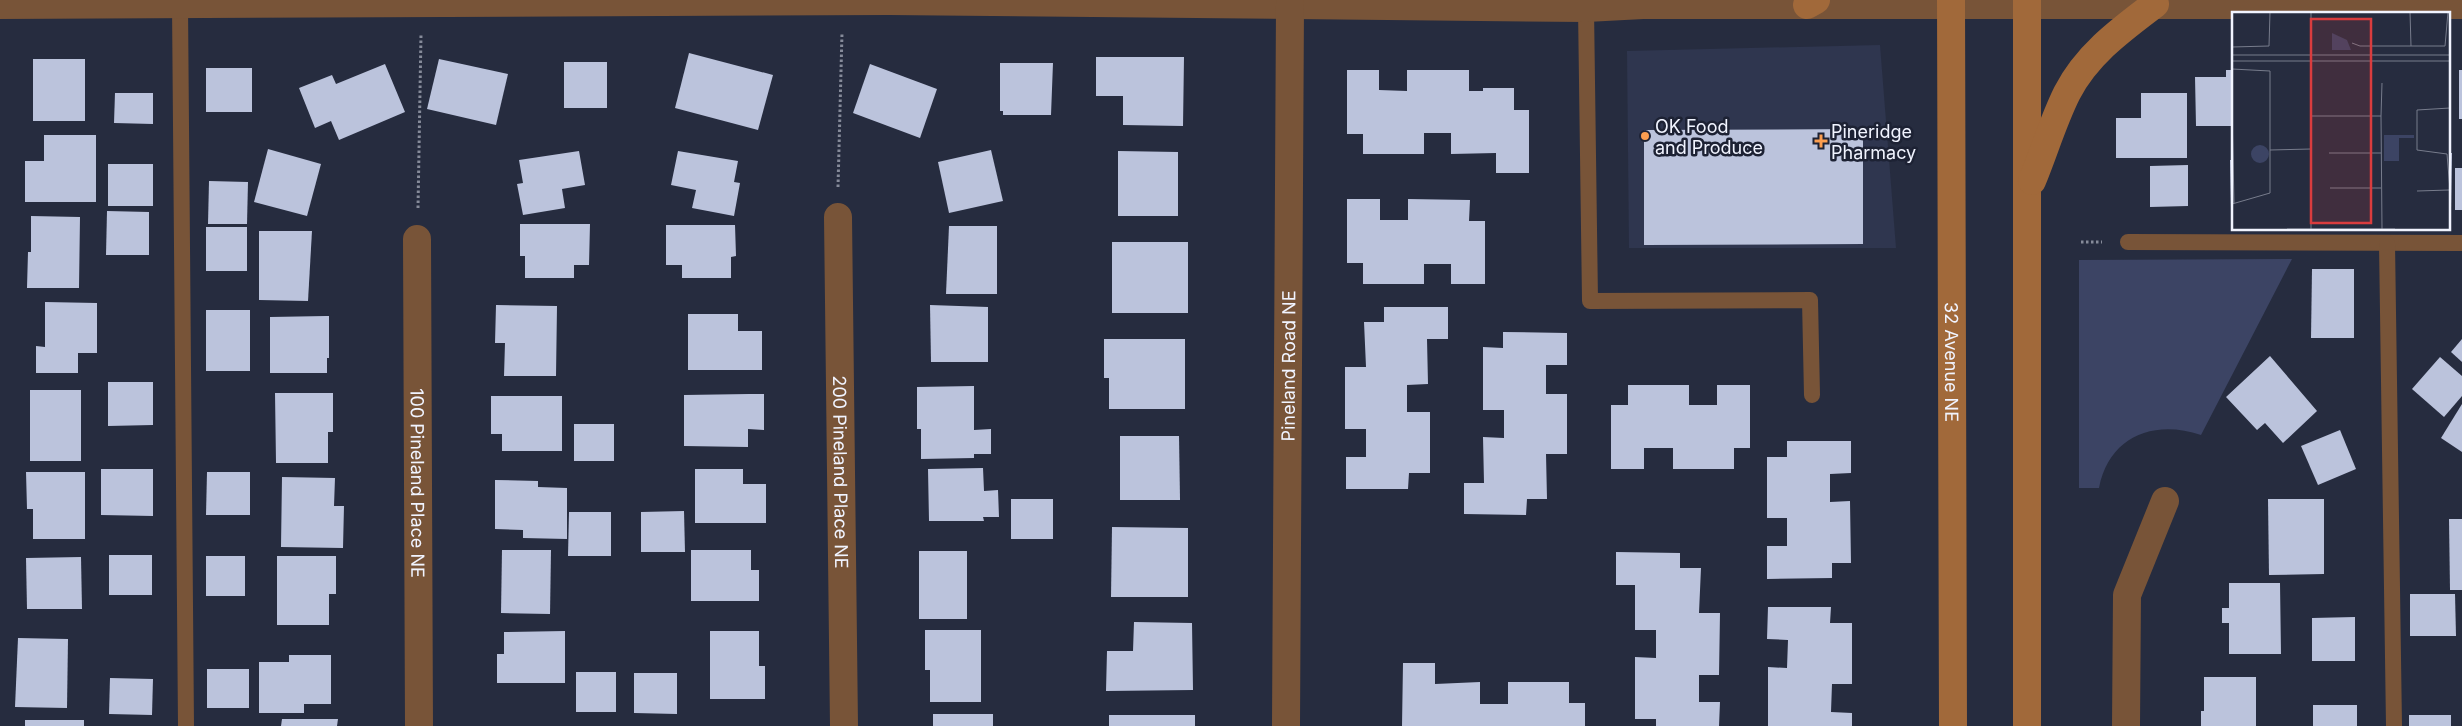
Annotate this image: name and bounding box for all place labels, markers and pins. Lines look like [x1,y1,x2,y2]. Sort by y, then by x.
place label: OK Food and Produce [1655,116,1763,158]
place label: Pineridge Pharmacy [1831,121,1916,163]
marker: OK Food and Produce [1639,130,1651,142]
marker: Pineridge Pharmacy [1815,135,1827,147]

